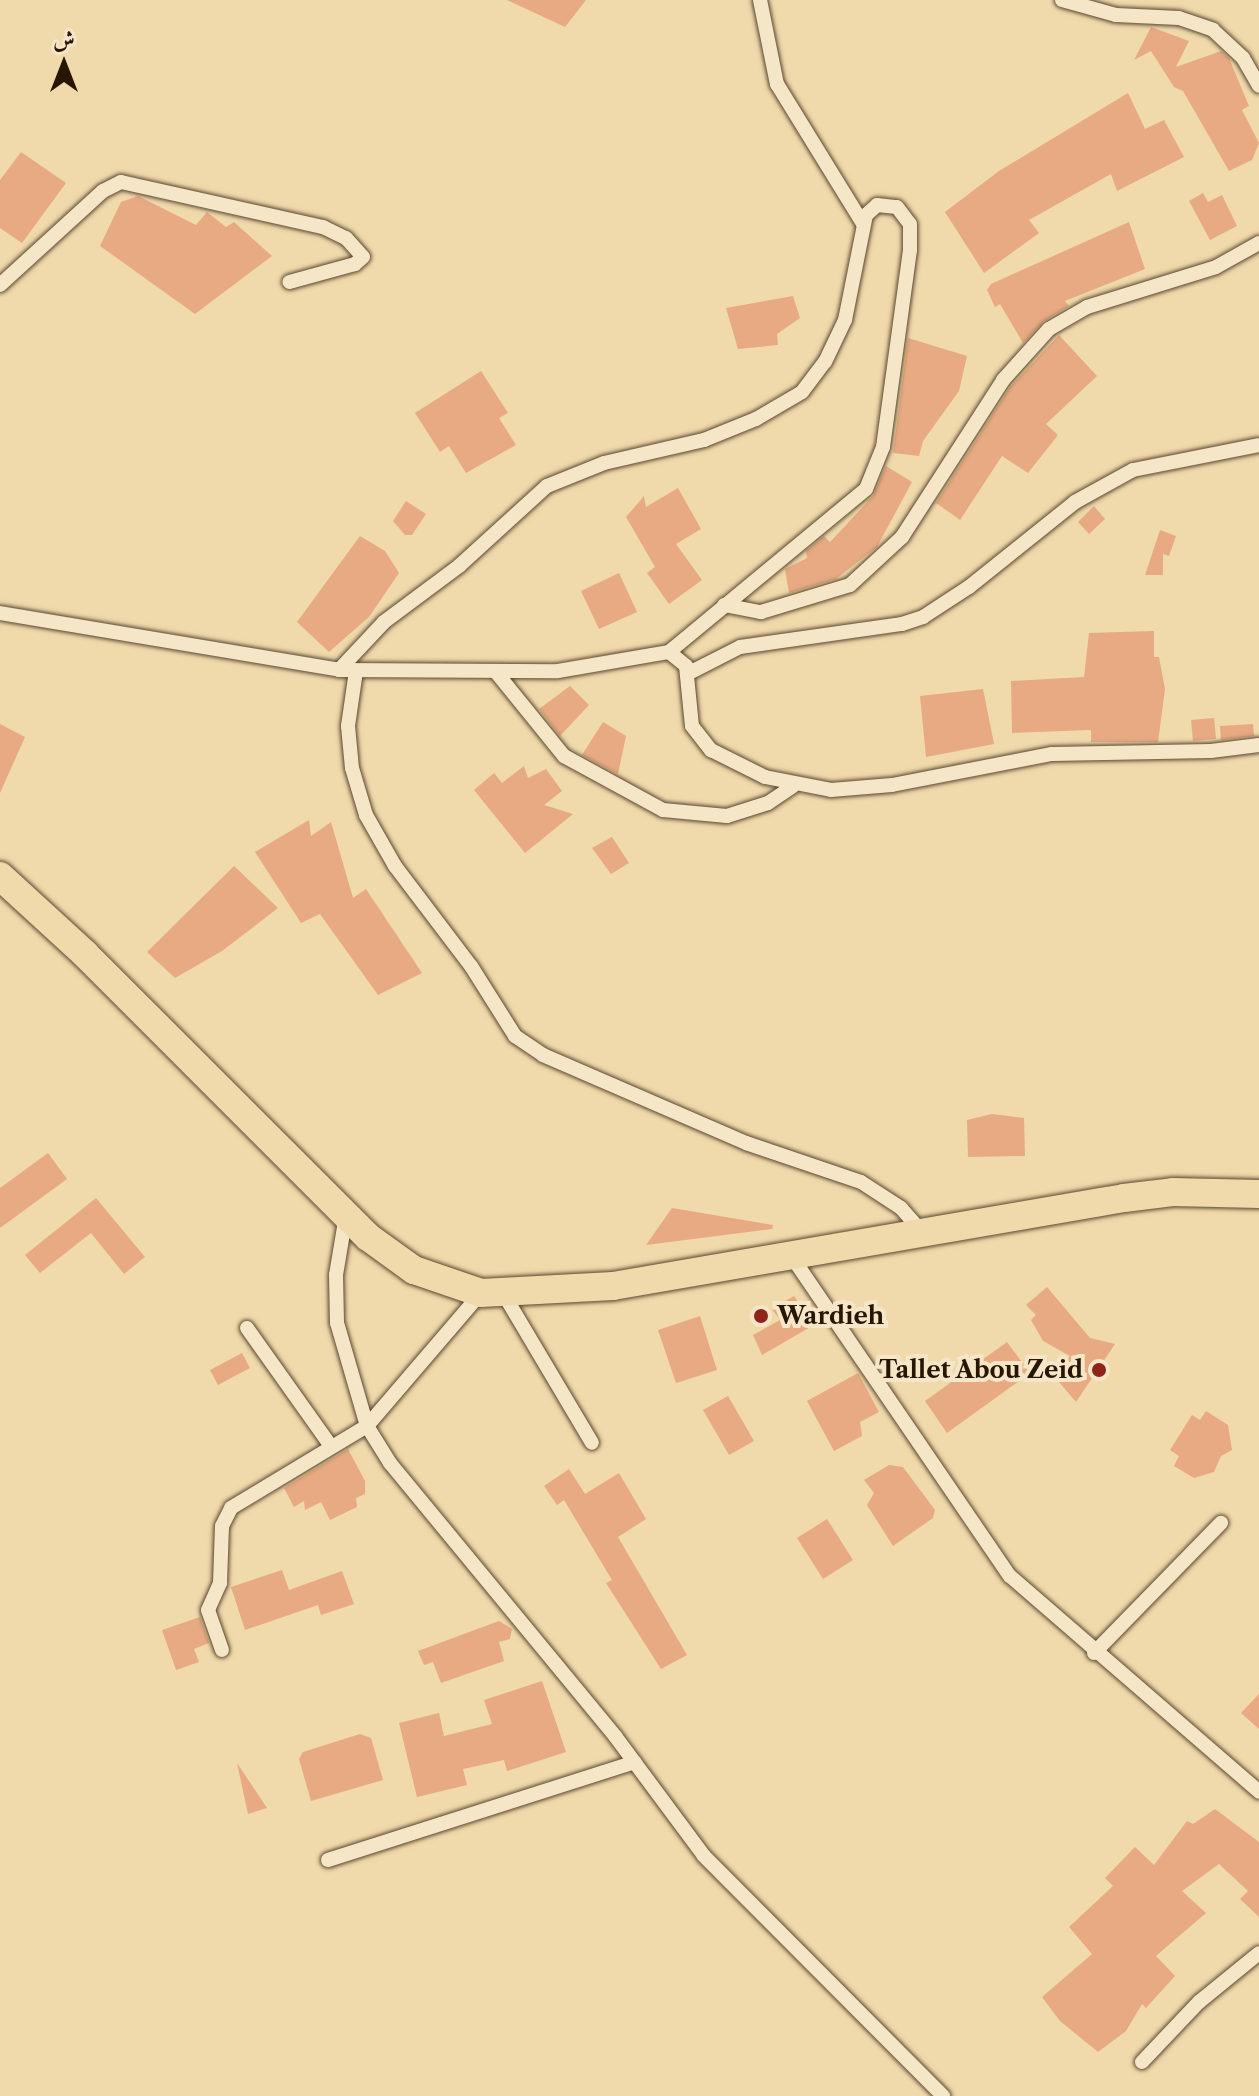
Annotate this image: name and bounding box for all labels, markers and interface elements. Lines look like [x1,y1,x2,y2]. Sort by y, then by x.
north arrow [24,24,104,104]
text: ش [53,26,75,53]
place label: Wardieh [777,1302,884,1330]
marker: Wardieh [752,1307,770,1325]
place label: Tallet Abou Zeid [878,1356,1083,1384]
marker: Tallet Abou Zeid [1090,1361,1108,1379]

